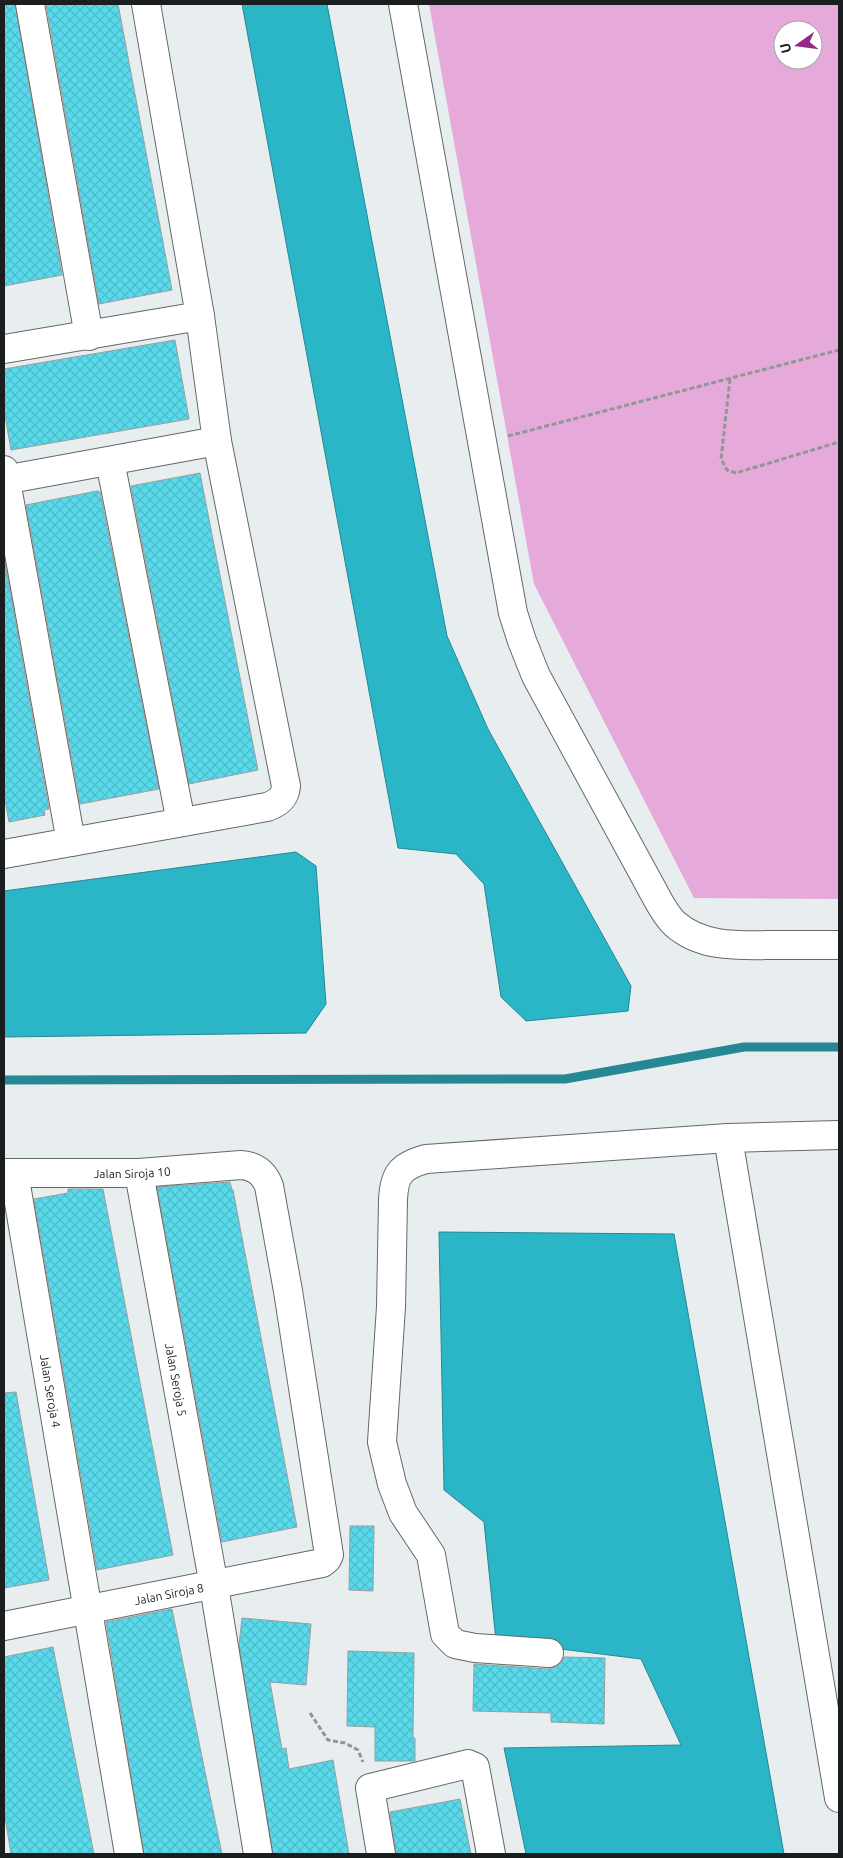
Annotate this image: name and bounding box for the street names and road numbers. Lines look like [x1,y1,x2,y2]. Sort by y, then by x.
street label: Jalan Siroja 10 [93,1164,171,1180]
street label: Jalan Seroja 5 [164,1342,190,1417]
street label: Jalan Seroja 4 [38,1353,63,1429]
street label: Jalan Siroja 8 [133,1581,205,1607]

